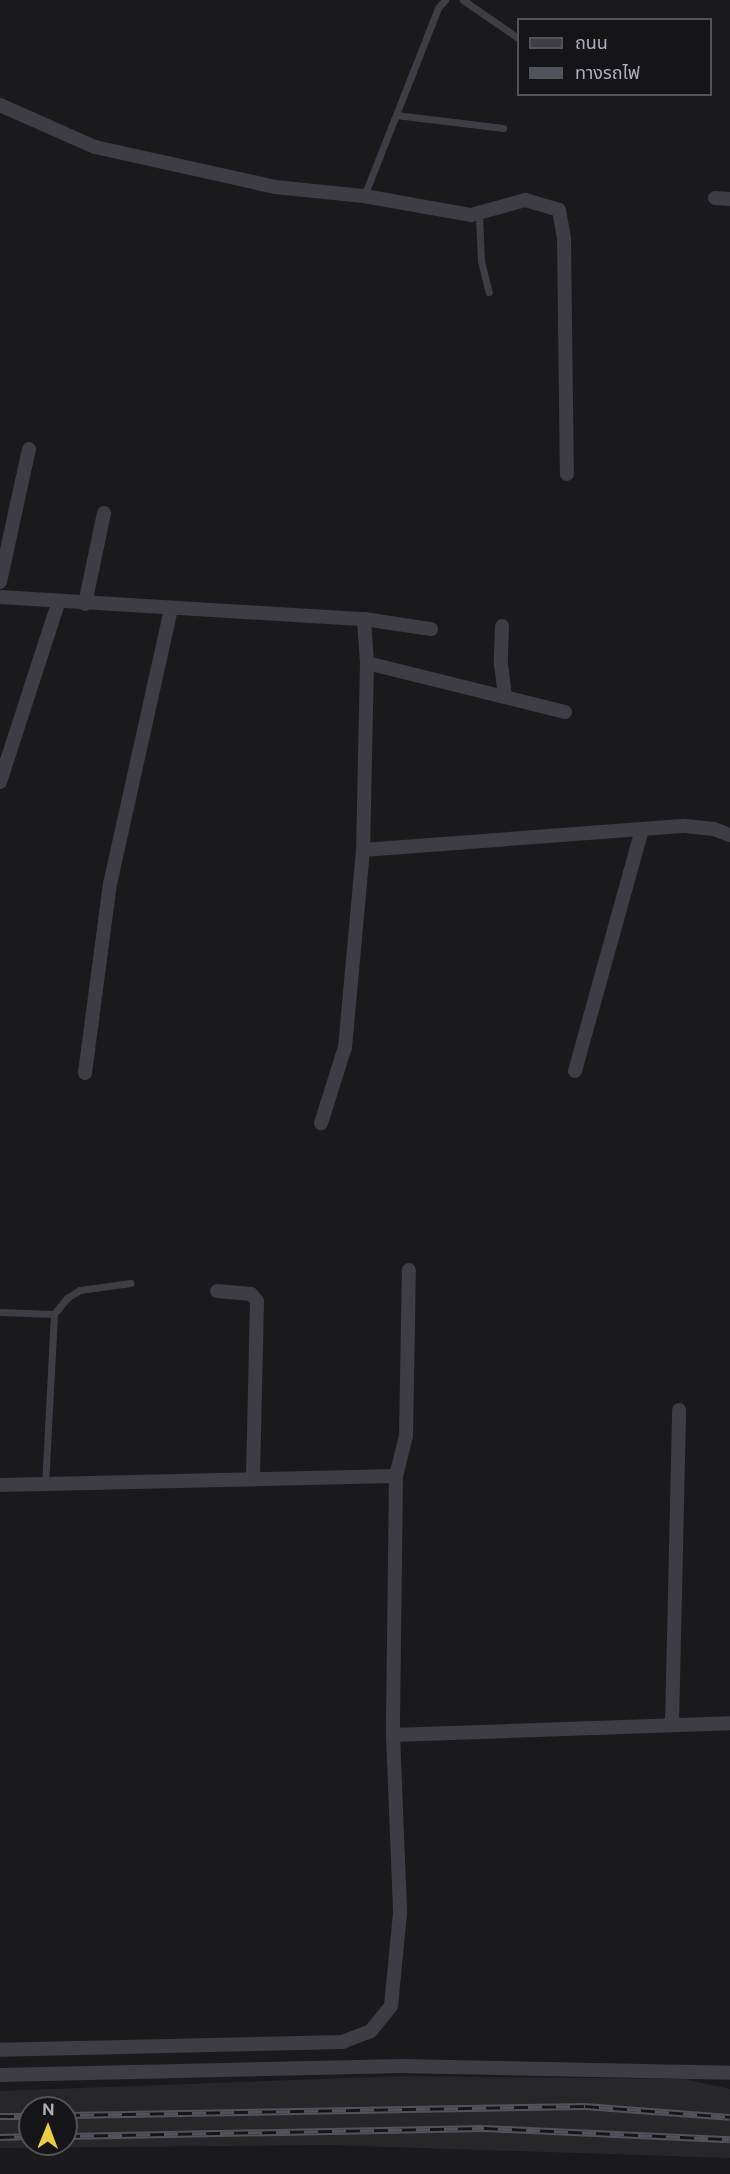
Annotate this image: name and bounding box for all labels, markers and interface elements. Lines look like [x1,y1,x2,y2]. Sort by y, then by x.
legend [517,18,712,96]
text: ถนน [575,32,608,53]
text: ทางรถไฟ [575,62,640,83]
north arrow [18,2096,78,2156]
text: N [42,2100,55,2119]

